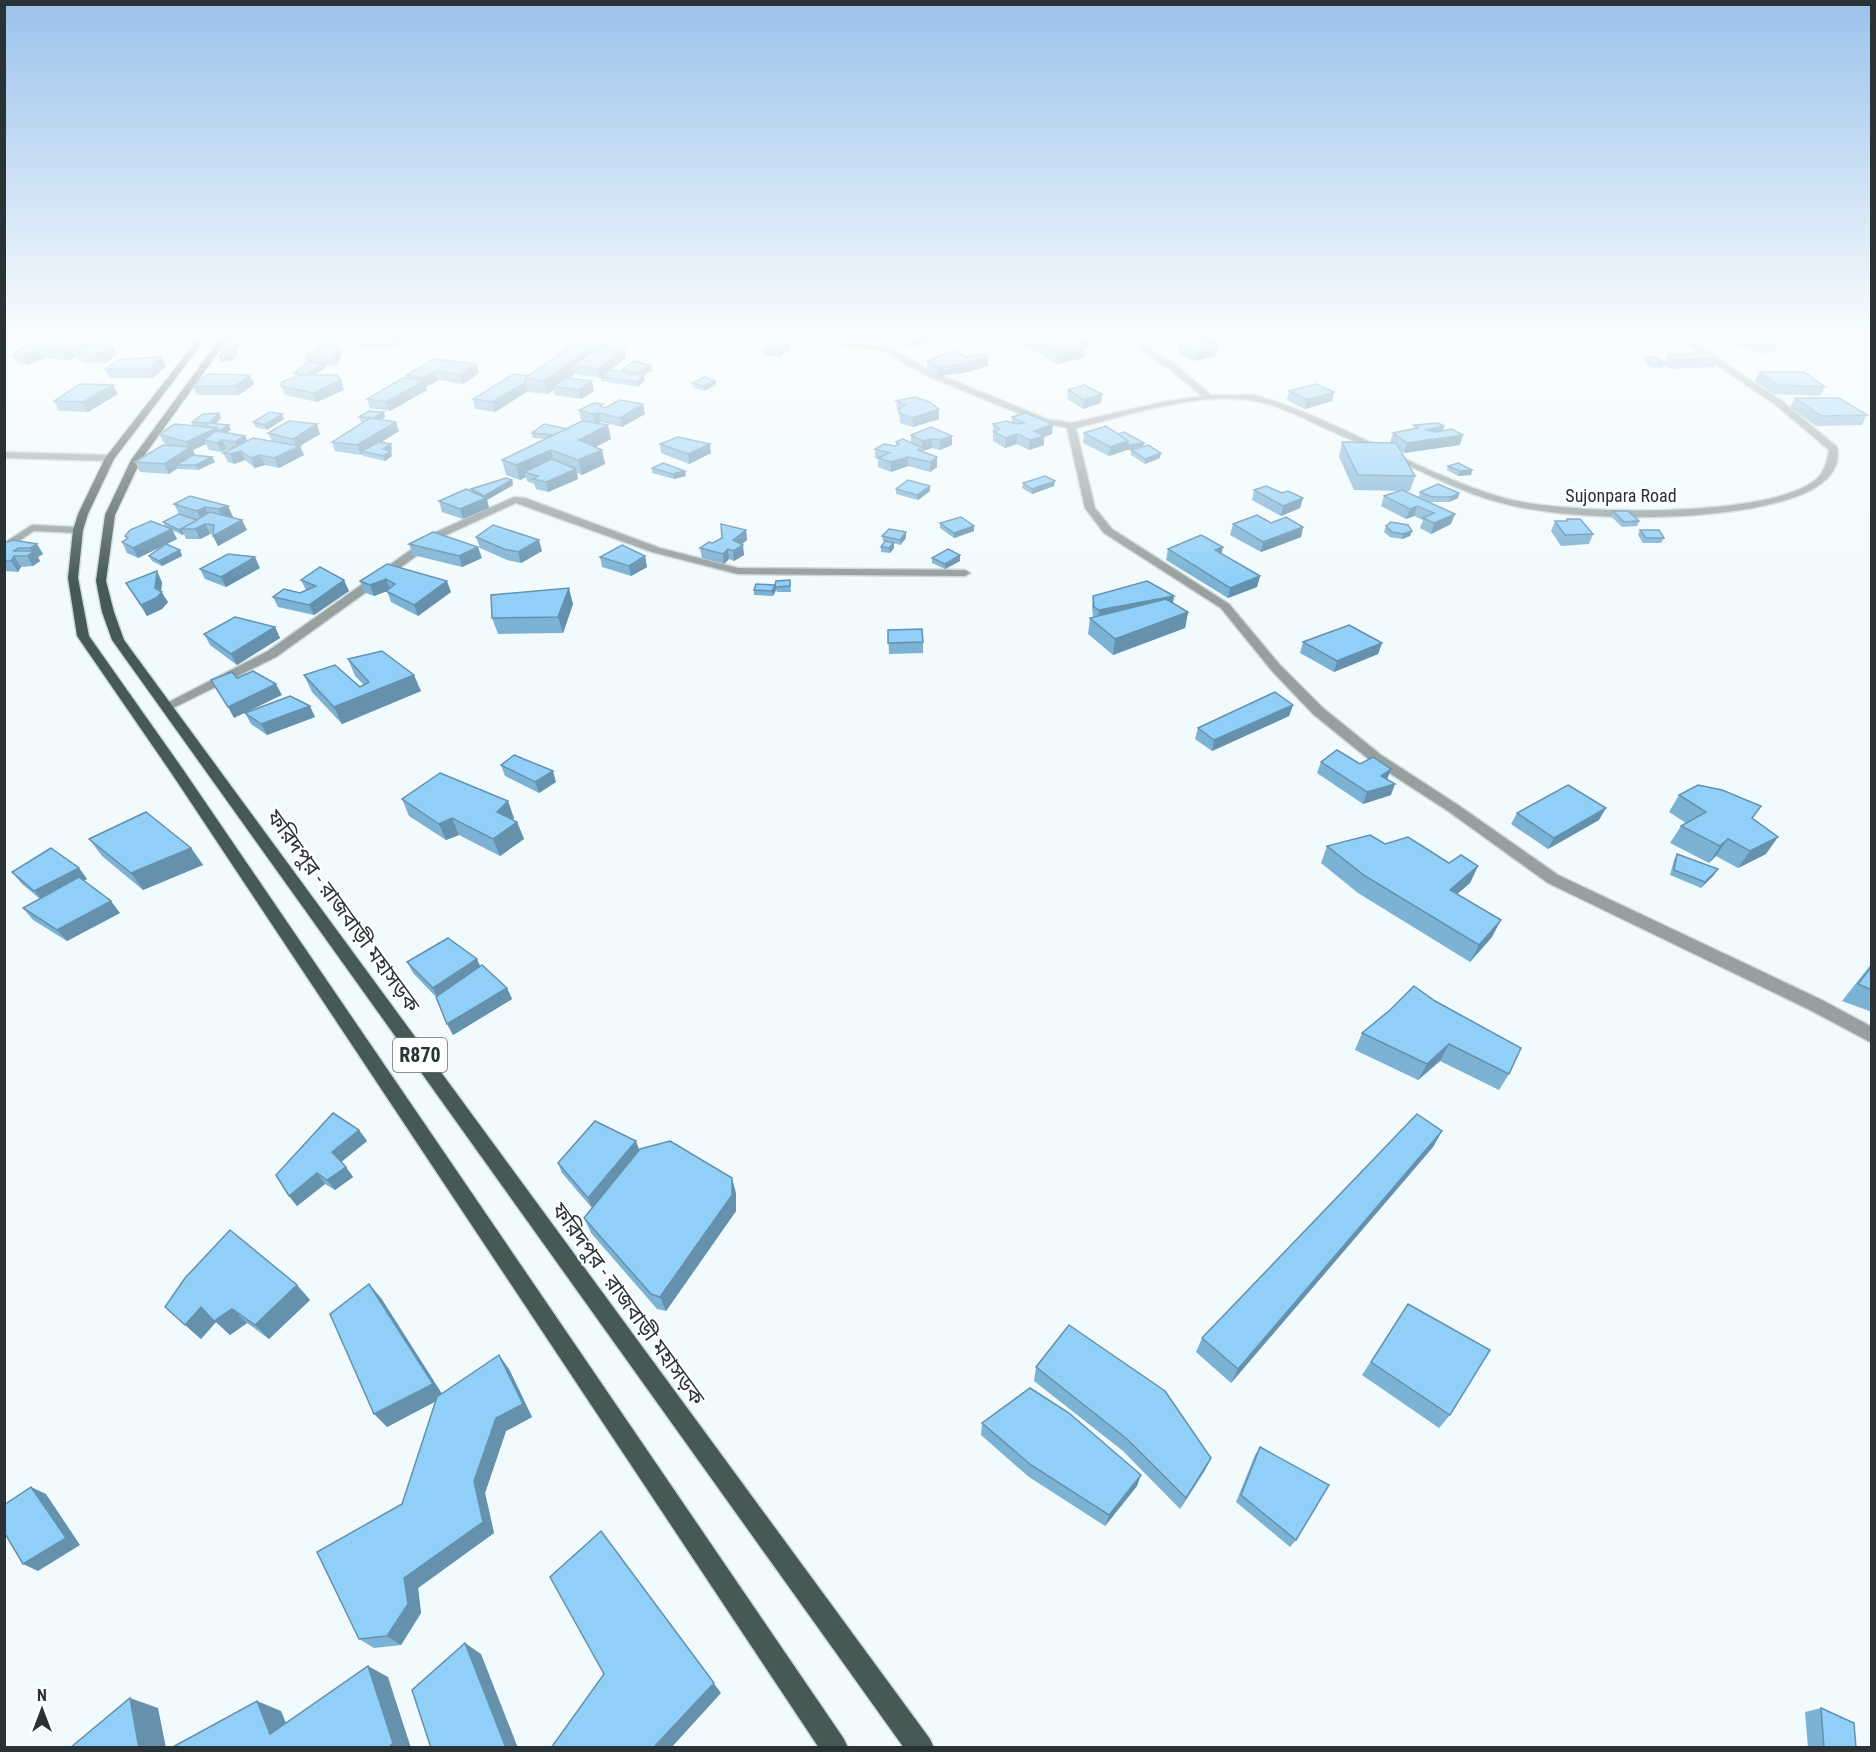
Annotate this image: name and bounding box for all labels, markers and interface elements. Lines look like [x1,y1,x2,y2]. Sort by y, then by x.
street label: Sujonpara Road [1565,485,1677,506]
street label: ফরিদপুর - রাজবাড়ী মহাসড়ক [261,804,425,1018]
road number: R870 [393,1038,447,1072]
street label: ফরিদপুর - রাজবাড়ী মহাসড়ক [546,1197,710,1411]
north arrow [12,1680,72,1740]
text: N [37,1686,47,1705]

